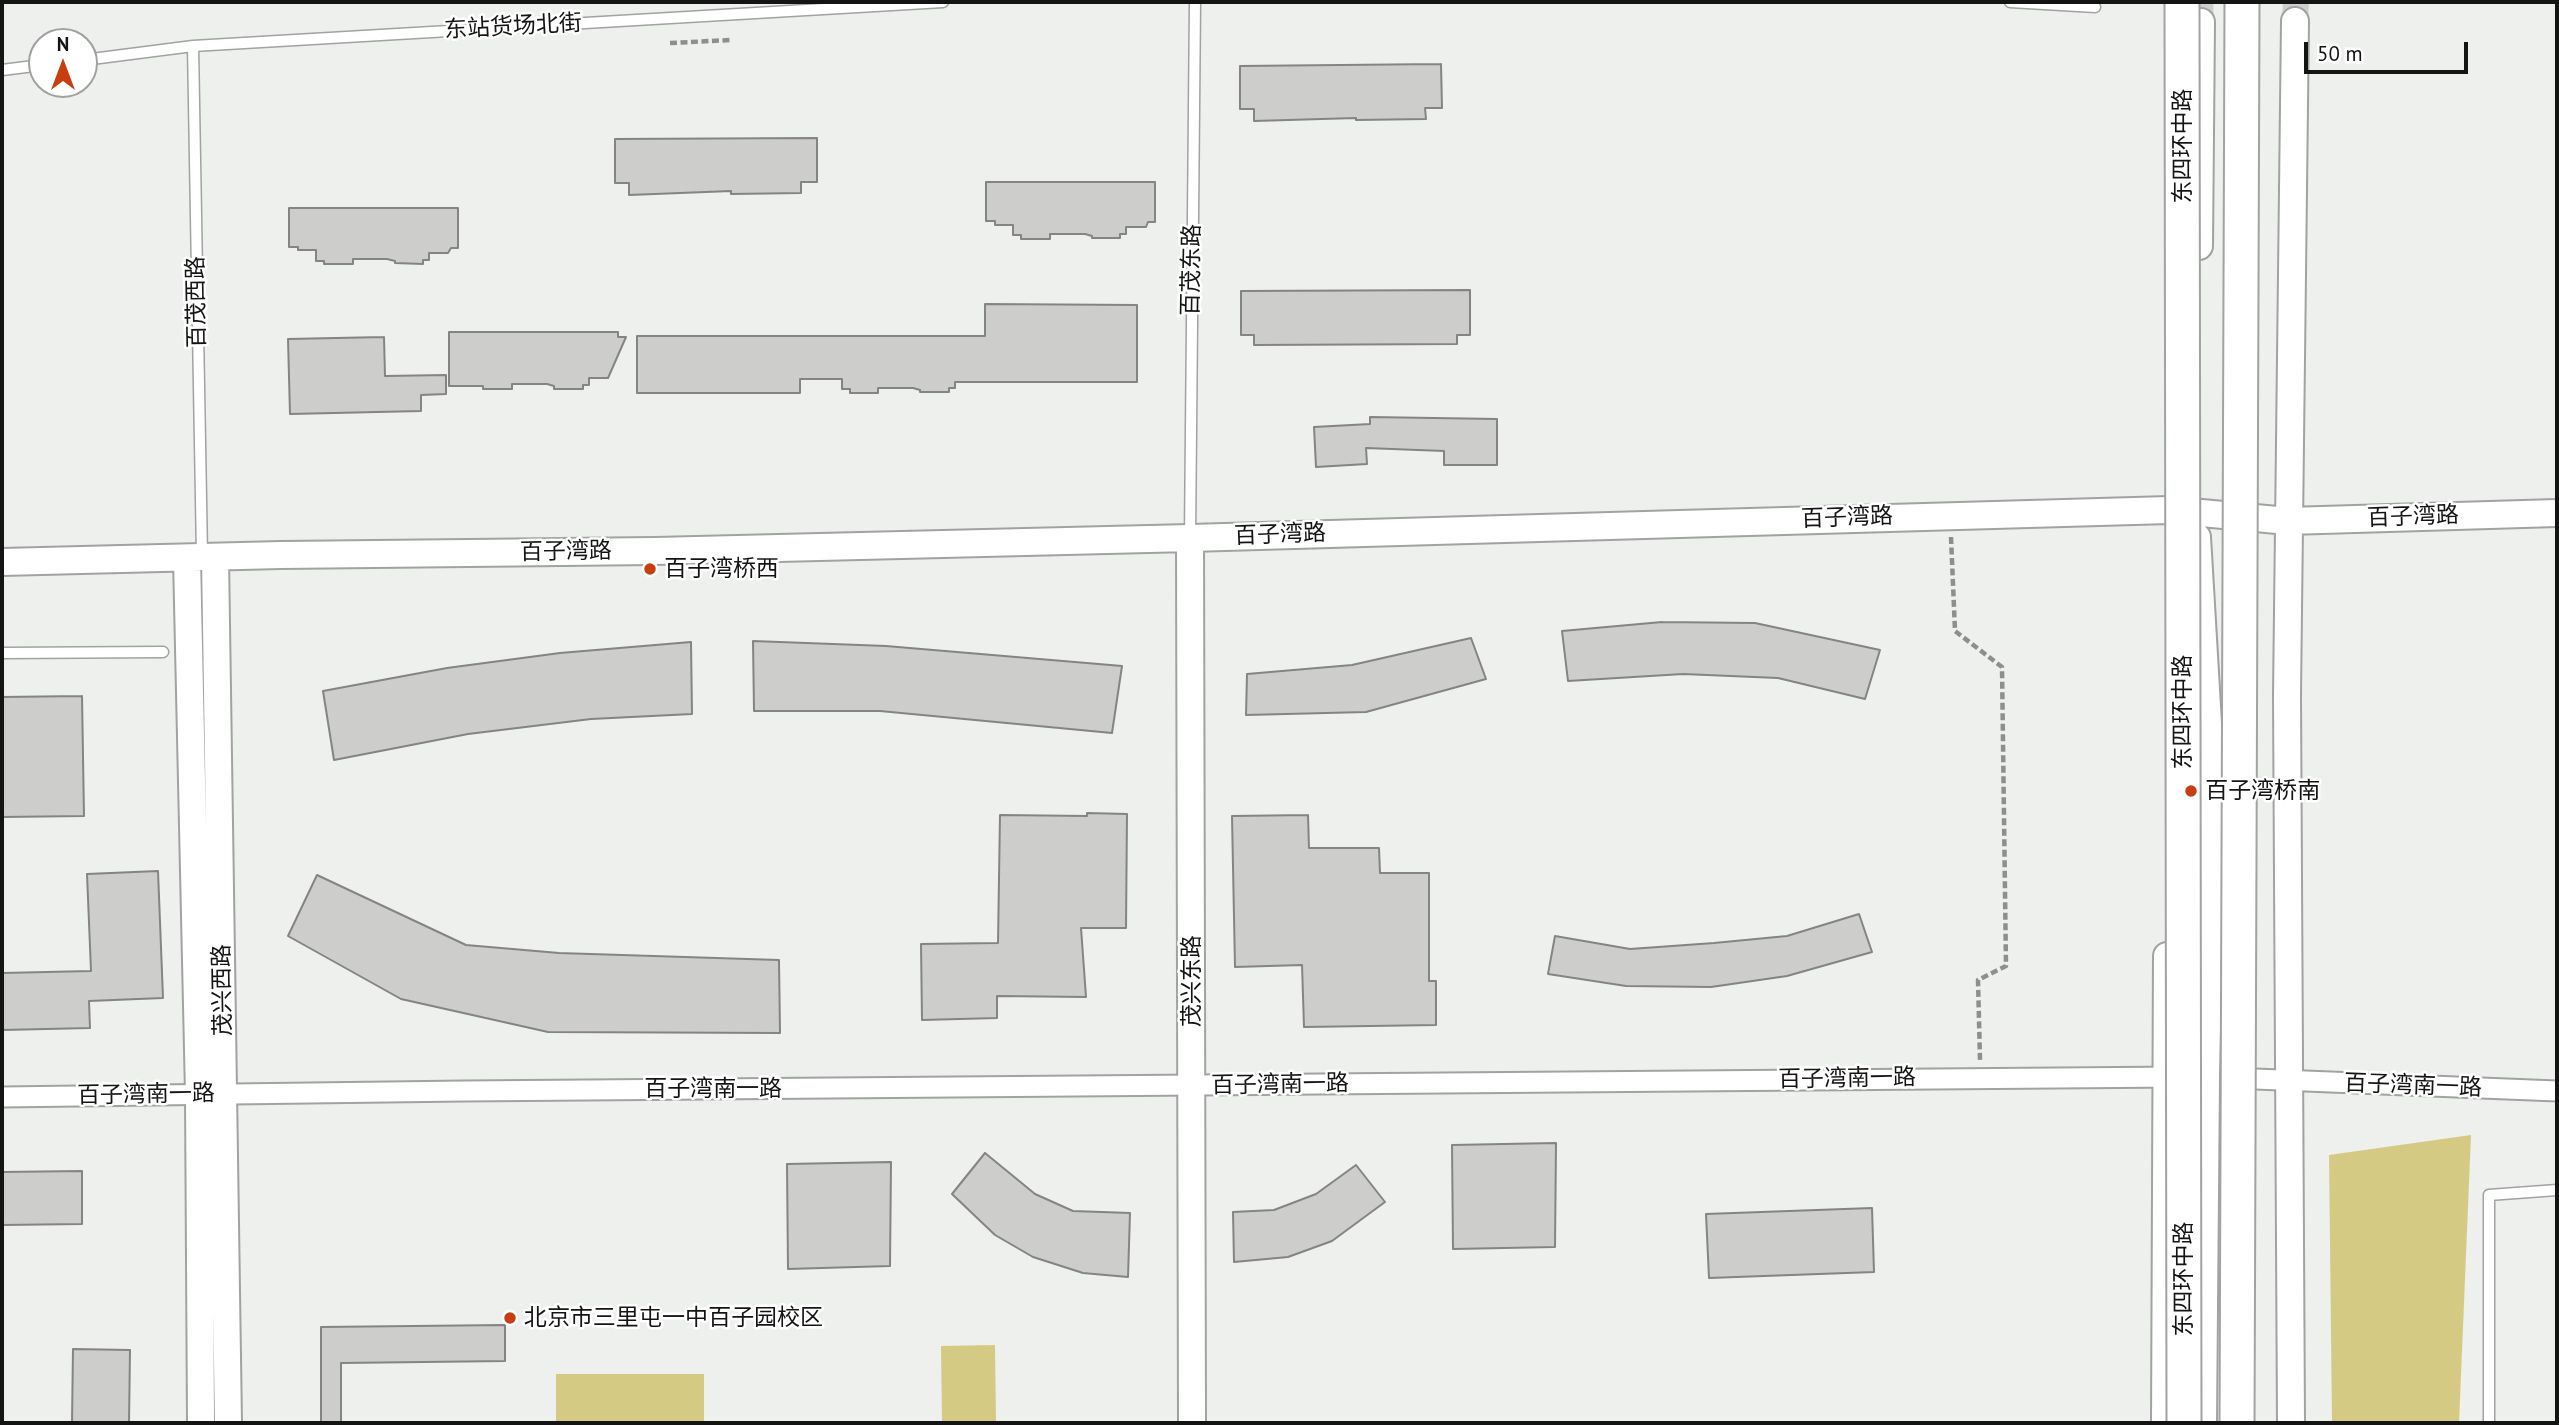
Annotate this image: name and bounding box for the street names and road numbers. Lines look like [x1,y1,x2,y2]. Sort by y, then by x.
street label: 东站货场北街 [443,10,583,44]
street label: 东四环中路 [2169,89,2197,203]
street label: 百茂东路 [1177,224,1207,316]
street label: 百茂西路 [182,256,212,348]
street label: 百子湾路 [2367,502,2459,532]
street label: 百子湾路 [1801,503,1893,533]
street label: 百子湾路 [1234,520,1326,550]
street label: 百子湾路 [520,537,612,567]
street label: 东四环中路 [2169,655,2197,769]
street label: 茂兴东路 [1178,935,1206,1027]
street label: 茂兴西路 [208,944,238,1036]
street label: 百子湾南一路 [1778,1064,1916,1094]
street label: 百子湾南一路 [1211,1070,1349,1100]
street label: 百子湾南一路 [2344,1070,2482,1102]
street label: 百子湾南一路 [644,1075,782,1103]
street label: 百子湾南一路 [77,1080,215,1110]
street label: 东四环中路 [2170,1222,2198,1336]

